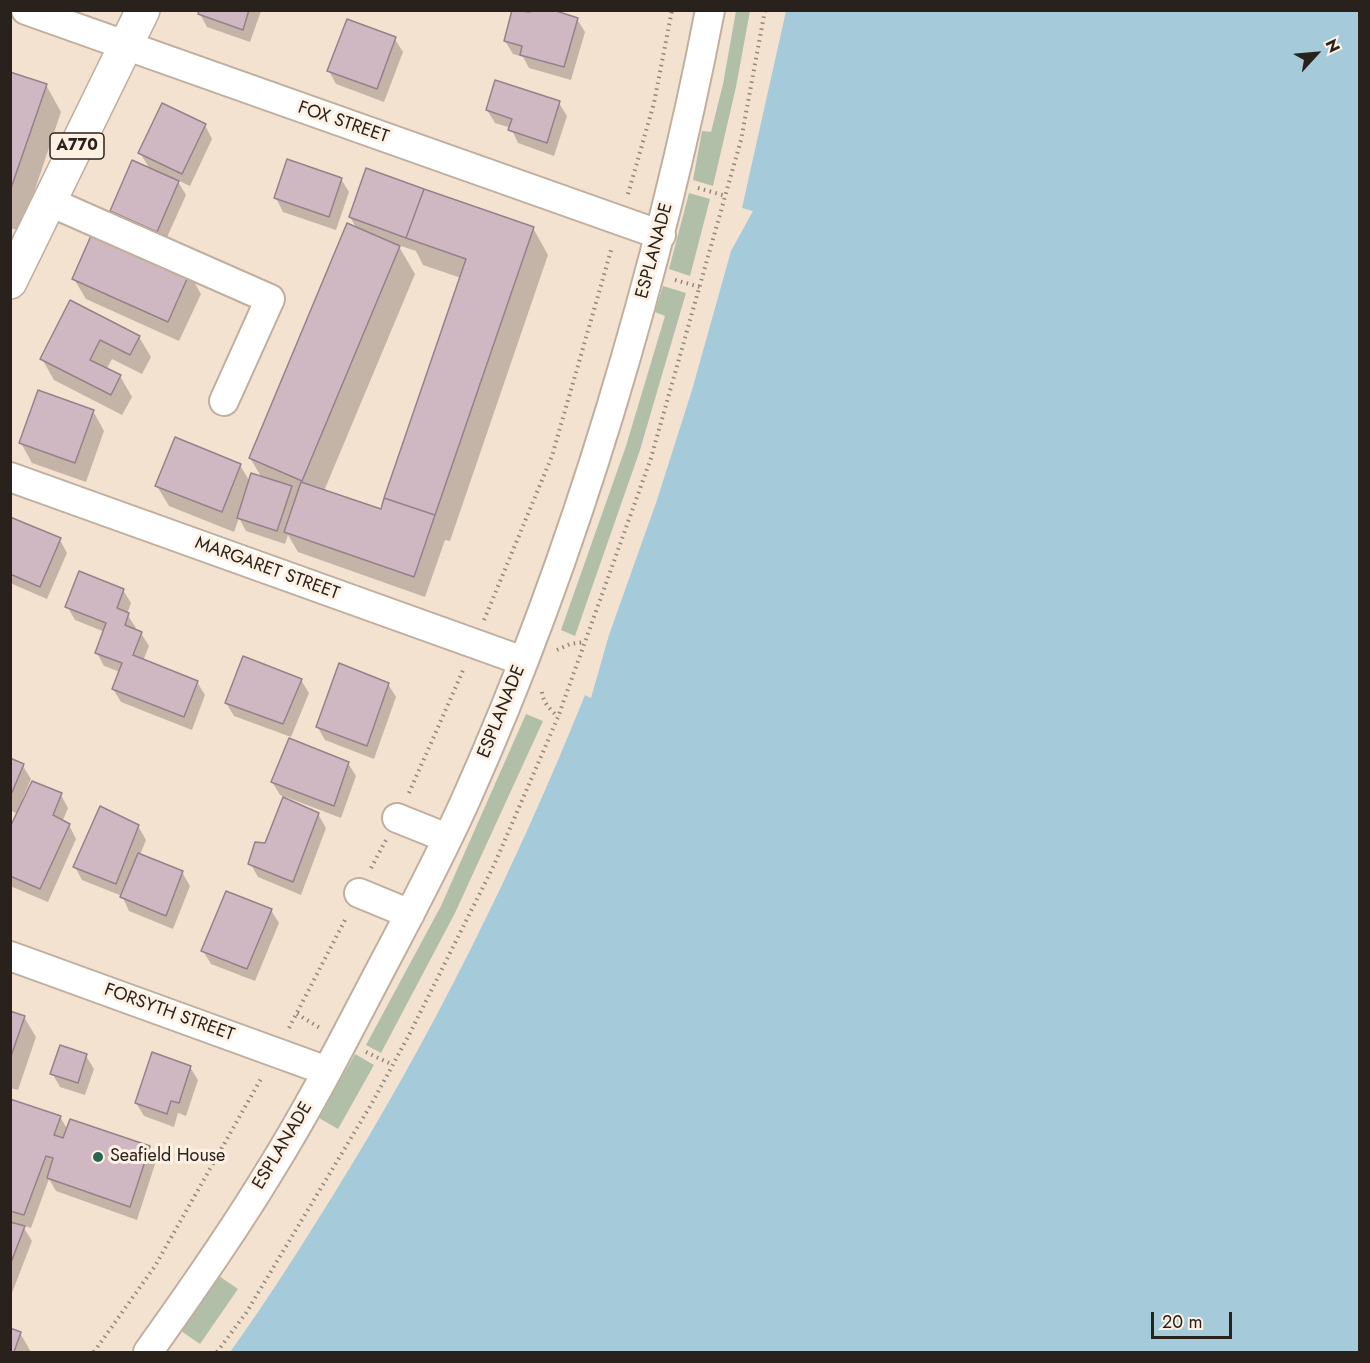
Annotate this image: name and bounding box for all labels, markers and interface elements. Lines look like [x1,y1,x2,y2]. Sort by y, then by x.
north arrow [1286,24,1346,84]
text: N [1320,35,1346,57]
street label: FOX STREET [295,97,391,149]
road number: A770 [50,133,104,159]
street label: ESPLANADE [632,201,678,301]
street label: MARGARET STREET [192,533,342,605]
street label: ESPLANADE [474,662,530,762]
street label: FORSYTH STREET [101,979,237,1047]
street label: ESPLANADE [248,1098,318,1194]
place label: Seafield House [110,1146,225,1168]
marker: Seafield House [91,1150,105,1164]
scale bar [1154,1300,1235,1338]
text: 20 m [1162,1309,1202,1335]

